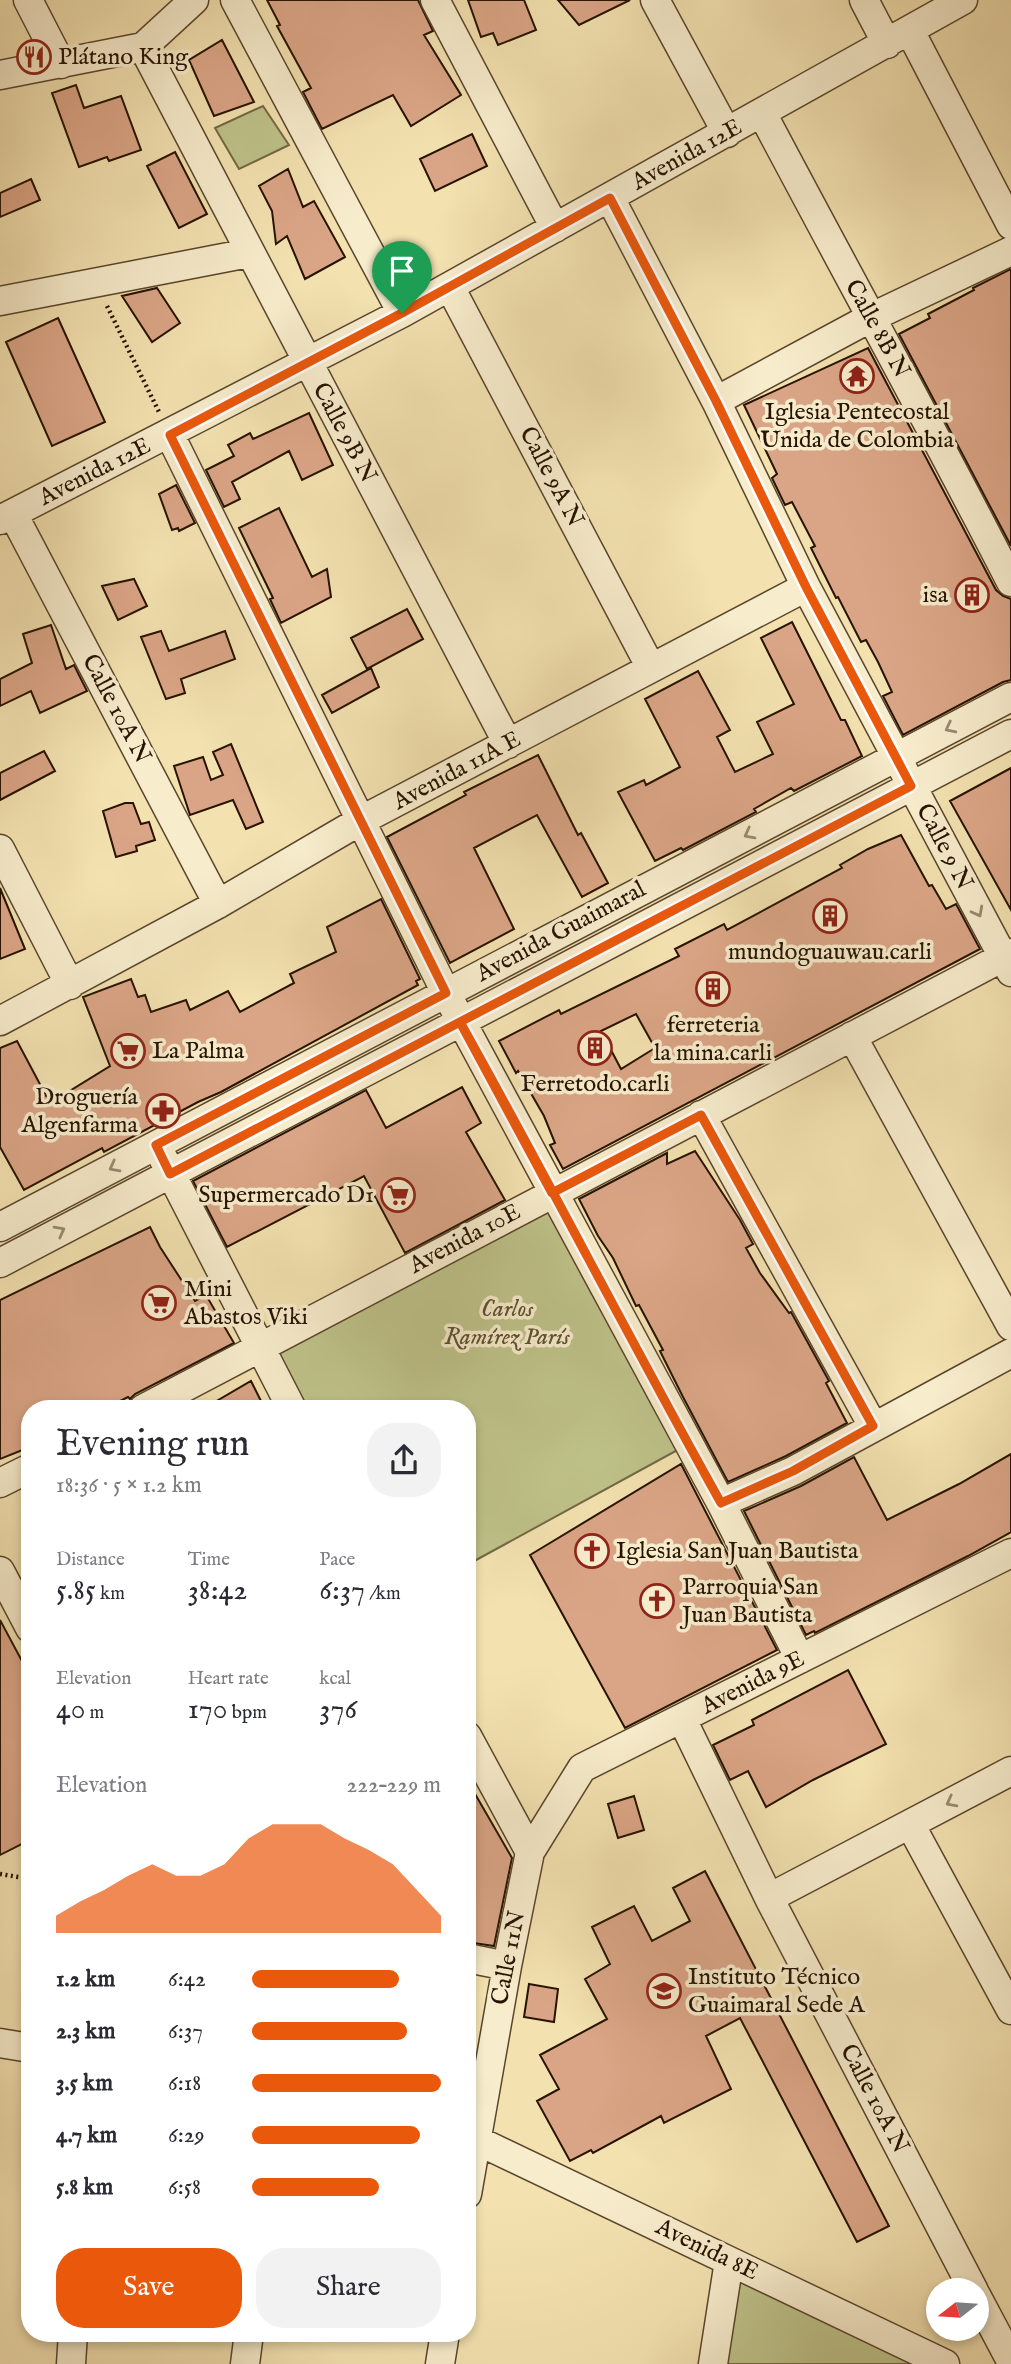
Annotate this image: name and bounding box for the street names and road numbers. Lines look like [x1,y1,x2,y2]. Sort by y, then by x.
street label: Avenida 12E [625,112,748,199]
street label: Calle 8B N [837,274,917,384]
street label: Calle 9B N [305,378,383,489]
street label: Calle 9A N [512,421,591,533]
street label: Avenida 12E [33,431,156,514]
street label: Calle 10A N [74,649,158,769]
street label: Avenida 11A E [387,724,526,818]
street label: Calle 9 N [908,799,980,896]
street label: Avenida Guaimaral [470,874,652,990]
street label: Avenida 10E [403,1197,526,1282]
street label: Avenida 9E [695,1644,810,1723]
street label: Calle 11N [485,1908,533,2008]
street label: Calle 10A N [832,2039,916,2159]
street label: Avenida 8E [650,2211,764,2288]

